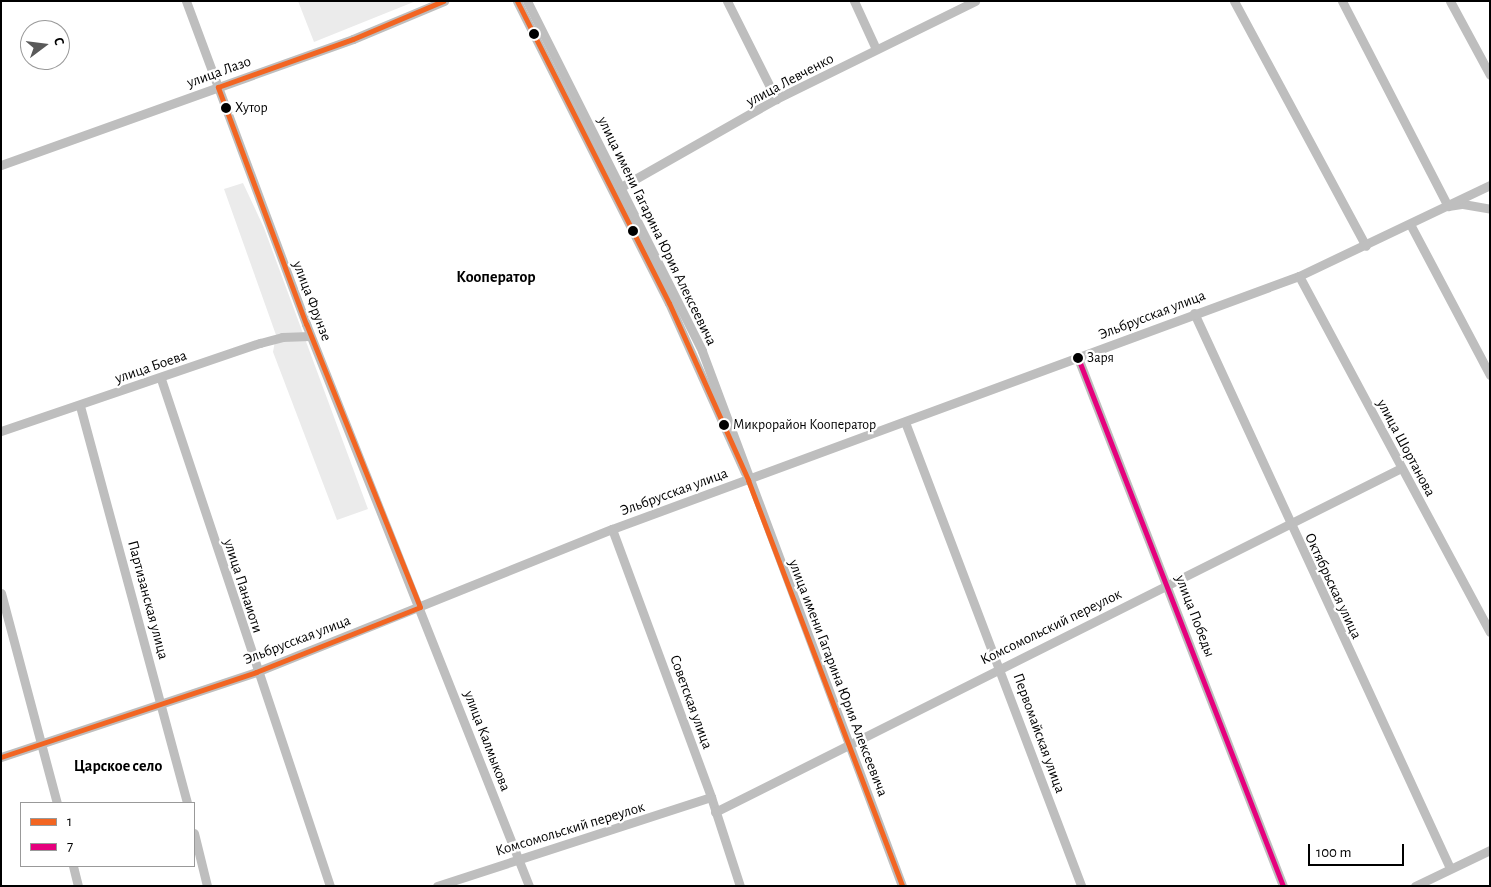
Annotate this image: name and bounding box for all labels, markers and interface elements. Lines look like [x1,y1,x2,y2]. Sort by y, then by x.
north arrow [20,20,70,70]
unlabelled marker [529,29,539,39]
text: С [51,36,66,47]
street label: улица Левченко [743,49,837,111]
street label: улица Лазо [184,52,254,92]
place label: Хутор [235,100,268,116]
marker: Хутор [221,103,231,113]
street label: улица имени Гагарина Юрия Алексеевича [594,114,720,348]
unlabelled marker [628,226,638,236]
street label: улица Фрунзе [289,259,335,343]
district label: Кооператор [456,267,536,287]
street label: Эльбрусская улица [1096,286,1208,344]
street label: улица Боева [113,346,189,388]
place label: Заря [1087,350,1114,366]
marker: Заря [1073,353,1083,363]
street label: улица Шортанова [1373,396,1439,500]
place label: Микрорайон Кооператор [733,417,876,433]
marker: Микрорайон Кооператор [719,420,729,430]
street label: Эльбрусская улица [618,464,730,520]
street label: Октябрьская улица [1301,530,1365,642]
street label: улица Панаиоти [219,537,267,635]
street label: Партизанская улица [123,539,173,661]
street label: улица имени Гагарина Юрия Алексеевича [784,557,892,799]
street label: улица Победы [1171,573,1219,659]
street label: Комсомольский переулок [977,585,1125,669]
street label: Эльбрусская улица [241,611,353,669]
street label: Советская улица [666,653,716,751]
street label: Первомайская улица [1009,671,1069,795]
street label: улица Калмыкова [460,688,514,794]
district label: Царское село [74,756,162,776]
street label: Комсомольский переулок [493,798,647,860]
legend [20,802,195,867]
text: 1 [67,814,72,829]
scale bar [1311,834,1407,866]
text: 7 [67,839,73,854]
text: 100 m [1316,845,1351,860]

